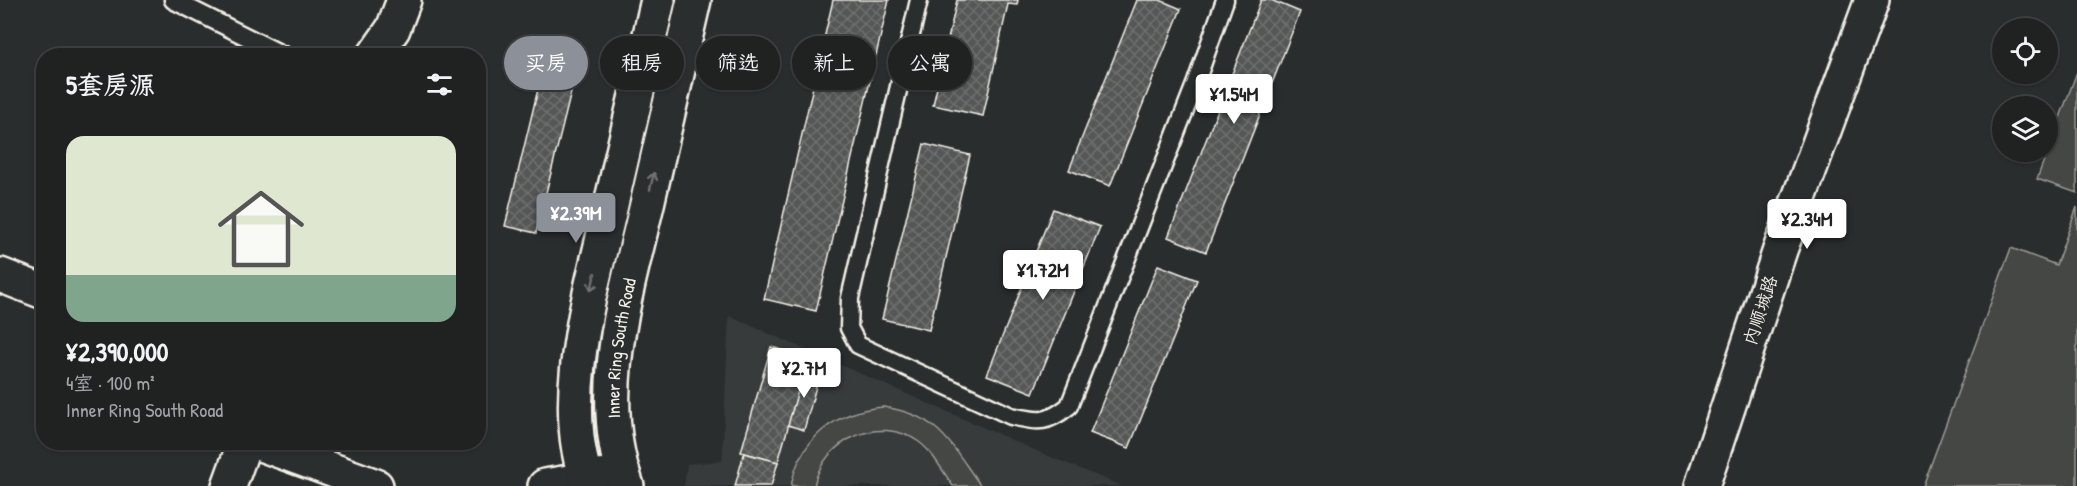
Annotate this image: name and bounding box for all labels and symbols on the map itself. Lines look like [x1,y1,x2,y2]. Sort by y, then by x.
pin: ¥1.54M [1185,74,1283,125]
one-way arrow [647,172,659,191]
pin: ¥2.39M [527,193,625,244]
pin: ¥2.34M [1758,199,1856,250]
pin: ¥1.72M [994,250,1092,301]
one-way arrow [587,272,598,291]
street label: 内顺城路 [1737,272,1783,348]
street label: Inner Ring South Road [600,276,641,419]
pin: ¥2.7M [762,348,846,399]

